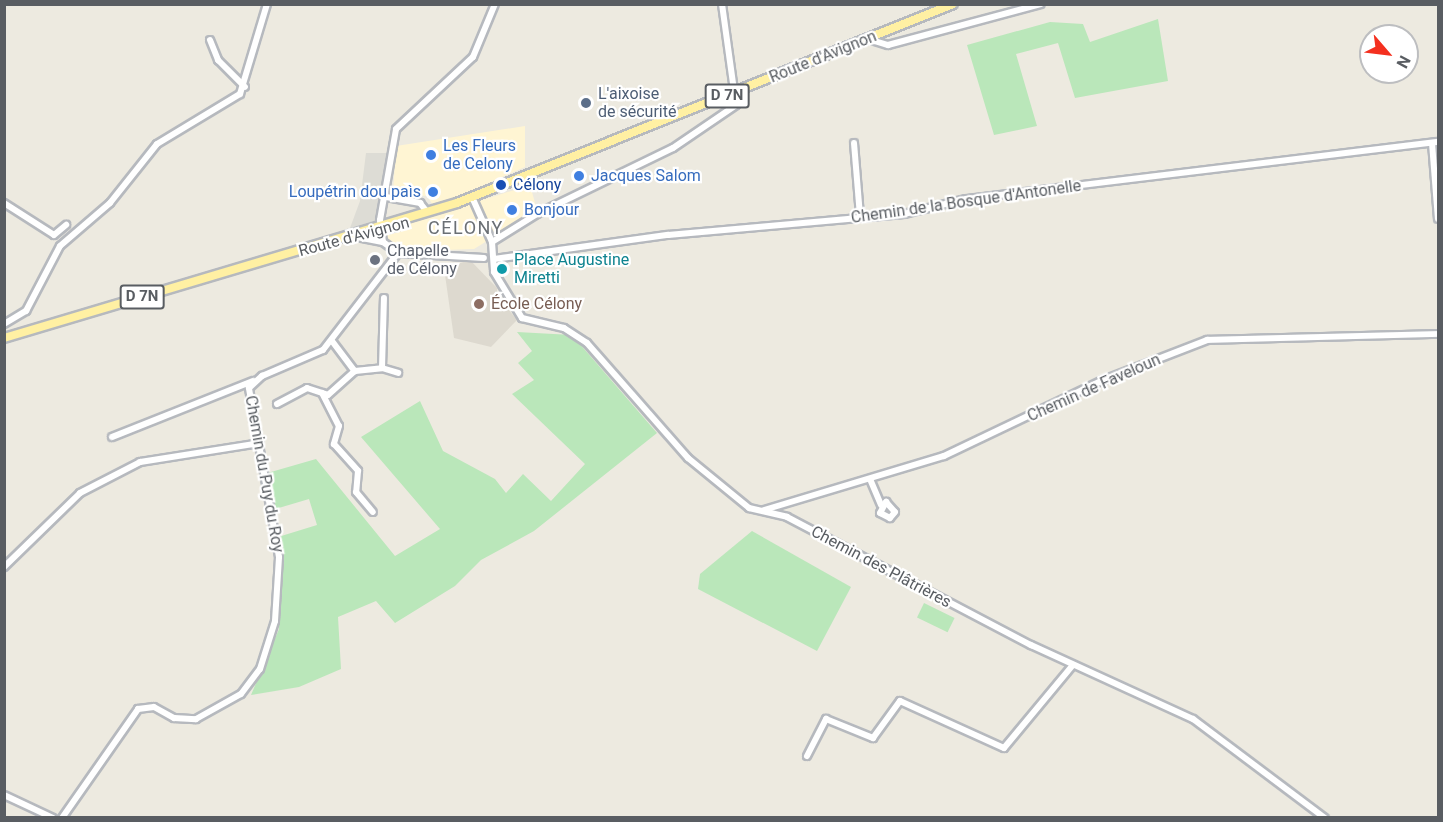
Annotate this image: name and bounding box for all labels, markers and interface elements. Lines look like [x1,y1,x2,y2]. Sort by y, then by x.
north arrow [1359,24,1419,84]
street label: Route d'Avignon [767,27,879,87]
text: N [1393,52,1415,71]
place label: L'aixoise de sécurité [598,84,676,122]
road number: D 7N [704,84,750,108]
marker: L'aixoise de sécurité [579,96,593,110]
place label: Les Fleurs de Celony [443,136,516,174]
marker: Les Fleurs de Celony [424,148,438,162]
place label: Jacques Salom [591,166,701,186]
marker: Jacques Salom [572,169,586,183]
place label: Célony [513,175,561,195]
street label: Chemin de la Bosque d'Antonelle [850,176,1082,228]
marker: Célony [494,178,508,192]
place label: Loupétrin dou paìs [289,182,421,202]
marker: Loupétrin dou paìs [426,185,440,199]
place label: Bonjour [524,200,579,220]
marker: Bonjour [505,203,519,217]
street label: Route d'Avignon [297,213,411,261]
district label: CÉLONY [428,217,504,239]
place label: Chapelle de Célony [387,241,457,279]
place label: Place Augustine Miretti [514,250,629,288]
marker: Chapelle de Célony [368,253,382,267]
marker: Place Augustine Miretti [495,262,509,276]
road number: D 7N [120,285,164,309]
place label: École Célony [491,294,582,314]
marker: École Célony [472,297,486,311]
street label: Chemin de Faveloun [1024,350,1164,426]
street label: Chemin du Puy du Roy [241,394,287,554]
street label: Chemin des Plâtrières [808,522,954,612]

